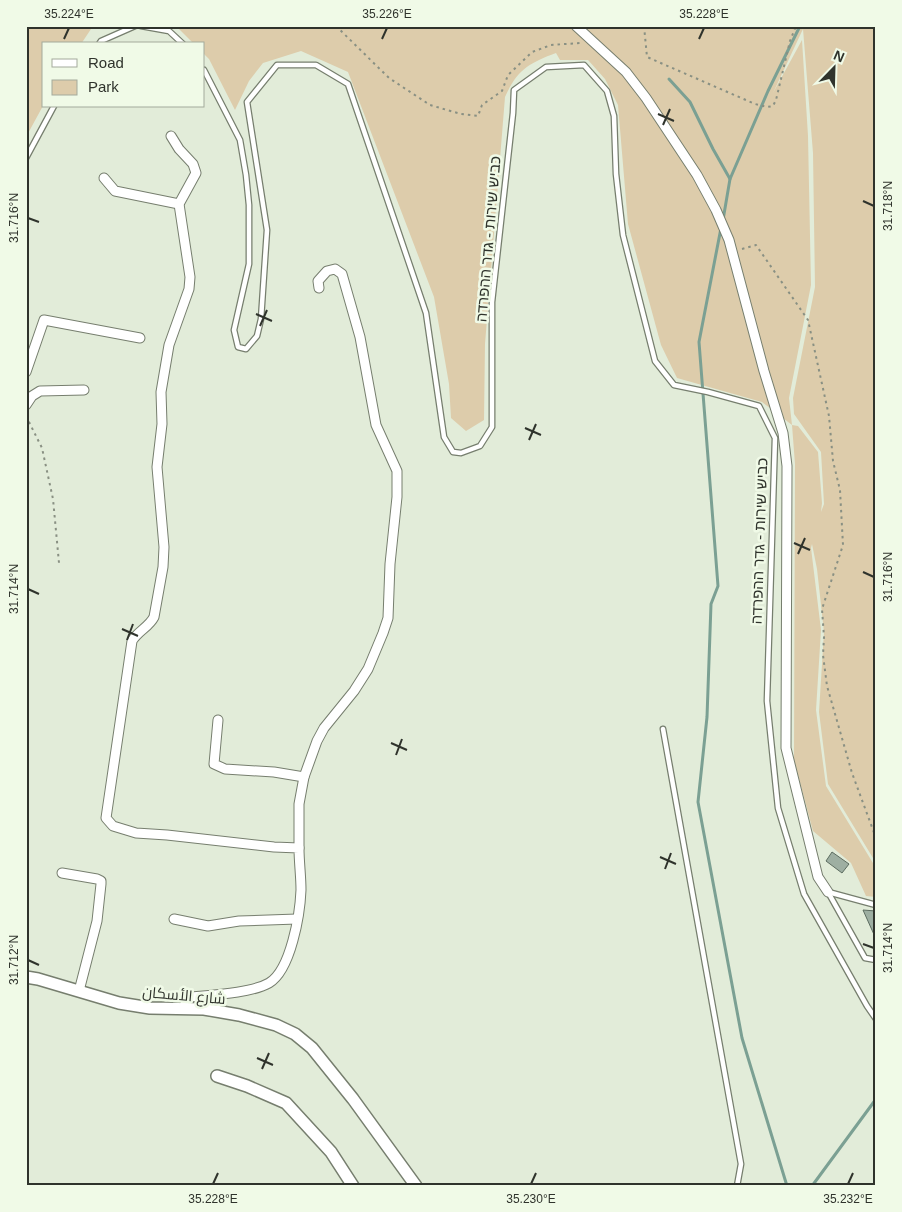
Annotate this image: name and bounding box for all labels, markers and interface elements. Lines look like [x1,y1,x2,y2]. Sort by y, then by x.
text: 35.224°E [44,7,94,21]
text: 35.226°E [362,7,412,21]
text: 35.228°E [679,7,729,21]
legend [42,42,205,108]
north arrow [810,42,860,92]
text: N [831,47,847,65]
text: Road [88,54,124,71]
text: Park [88,78,119,95]
street label: כביש שירות - גדר ההפרדה [472,155,504,323]
text: 31.718°N [881,181,895,231]
text: 31.716°N [7,193,21,243]
street label: כביש שירות - גדר ההפרדה [748,457,770,625]
text: 31.716°N [881,552,895,602]
text: 31.714°N [7,564,21,614]
text: 31.714°N [881,923,895,973]
text: 31.712°N [7,935,21,985]
street label: شارع الأسكان [141,983,226,1010]
text: 35.228°E [188,1192,238,1206]
text: 35.230°E [506,1192,556,1206]
text: 35.232°E [823,1192,873,1206]

